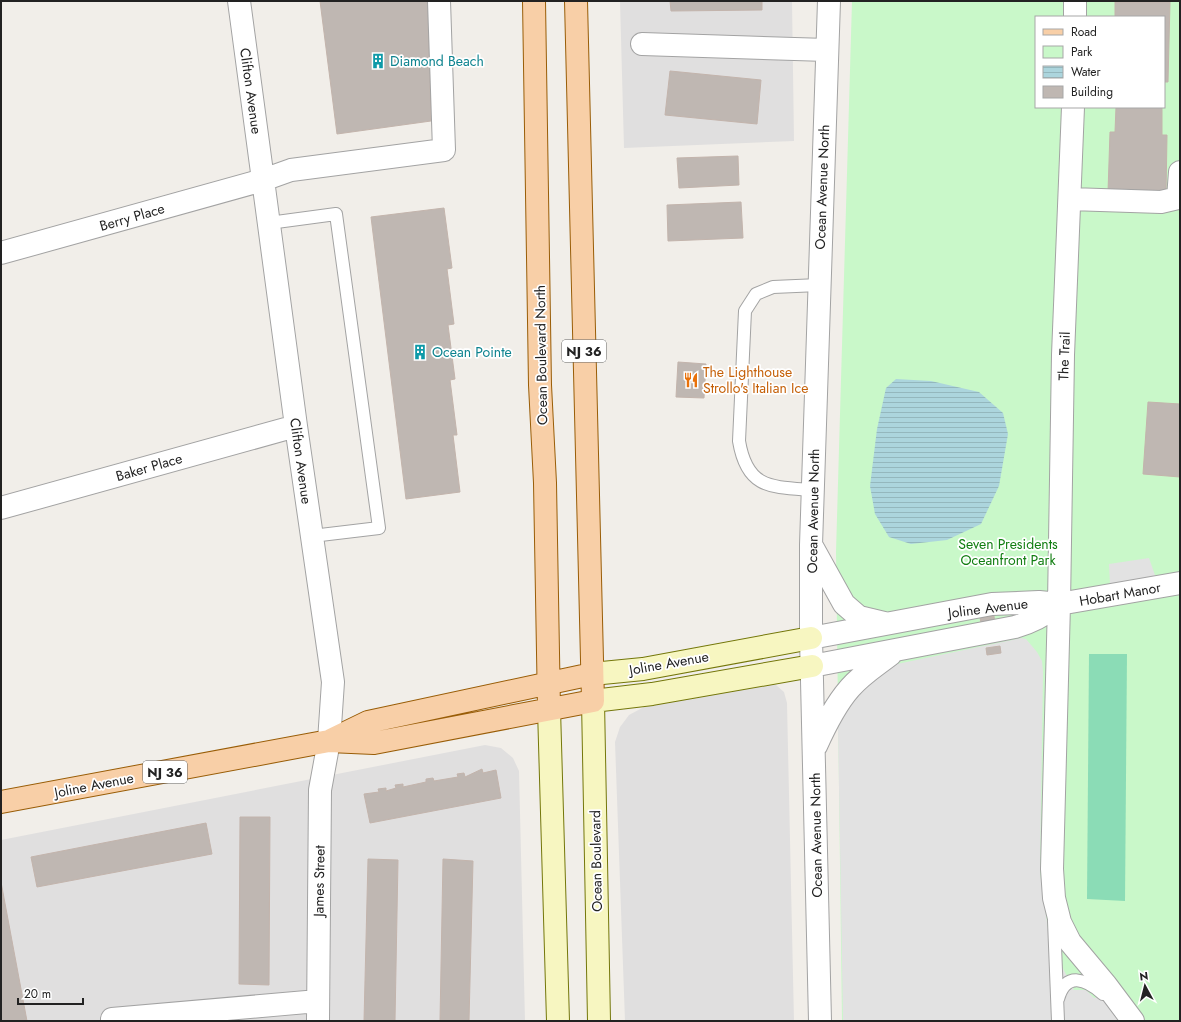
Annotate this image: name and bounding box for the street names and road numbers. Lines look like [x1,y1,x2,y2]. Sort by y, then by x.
street label: Clifton Avenue [235,47,267,135]
street label: Ocean Avenue North [810,124,834,250]
street label: Berry Place [97,198,167,236]
street label: Ocean Boulevard North [530,285,552,425]
street label: The Trail [1053,331,1075,381]
road number: NJ 36 [562,340,606,362]
street label: Clifton Avenue [285,417,317,505]
street label: Baker Place [113,448,185,486]
street label: Ocean Avenue North [802,448,824,574]
street label: Hobart Manor [1078,577,1163,611]
street label: Joline Avenue [945,593,1029,623]
street label: Joline Avenue [626,646,710,680]
road number: NJ 36 [143,761,187,783]
street label: Joline Avenue [51,768,135,803]
street label: Ocean Avenue North [805,772,827,898]
street label: Ocean Boulevard [585,810,607,912]
street label: James Street [308,844,330,919]

